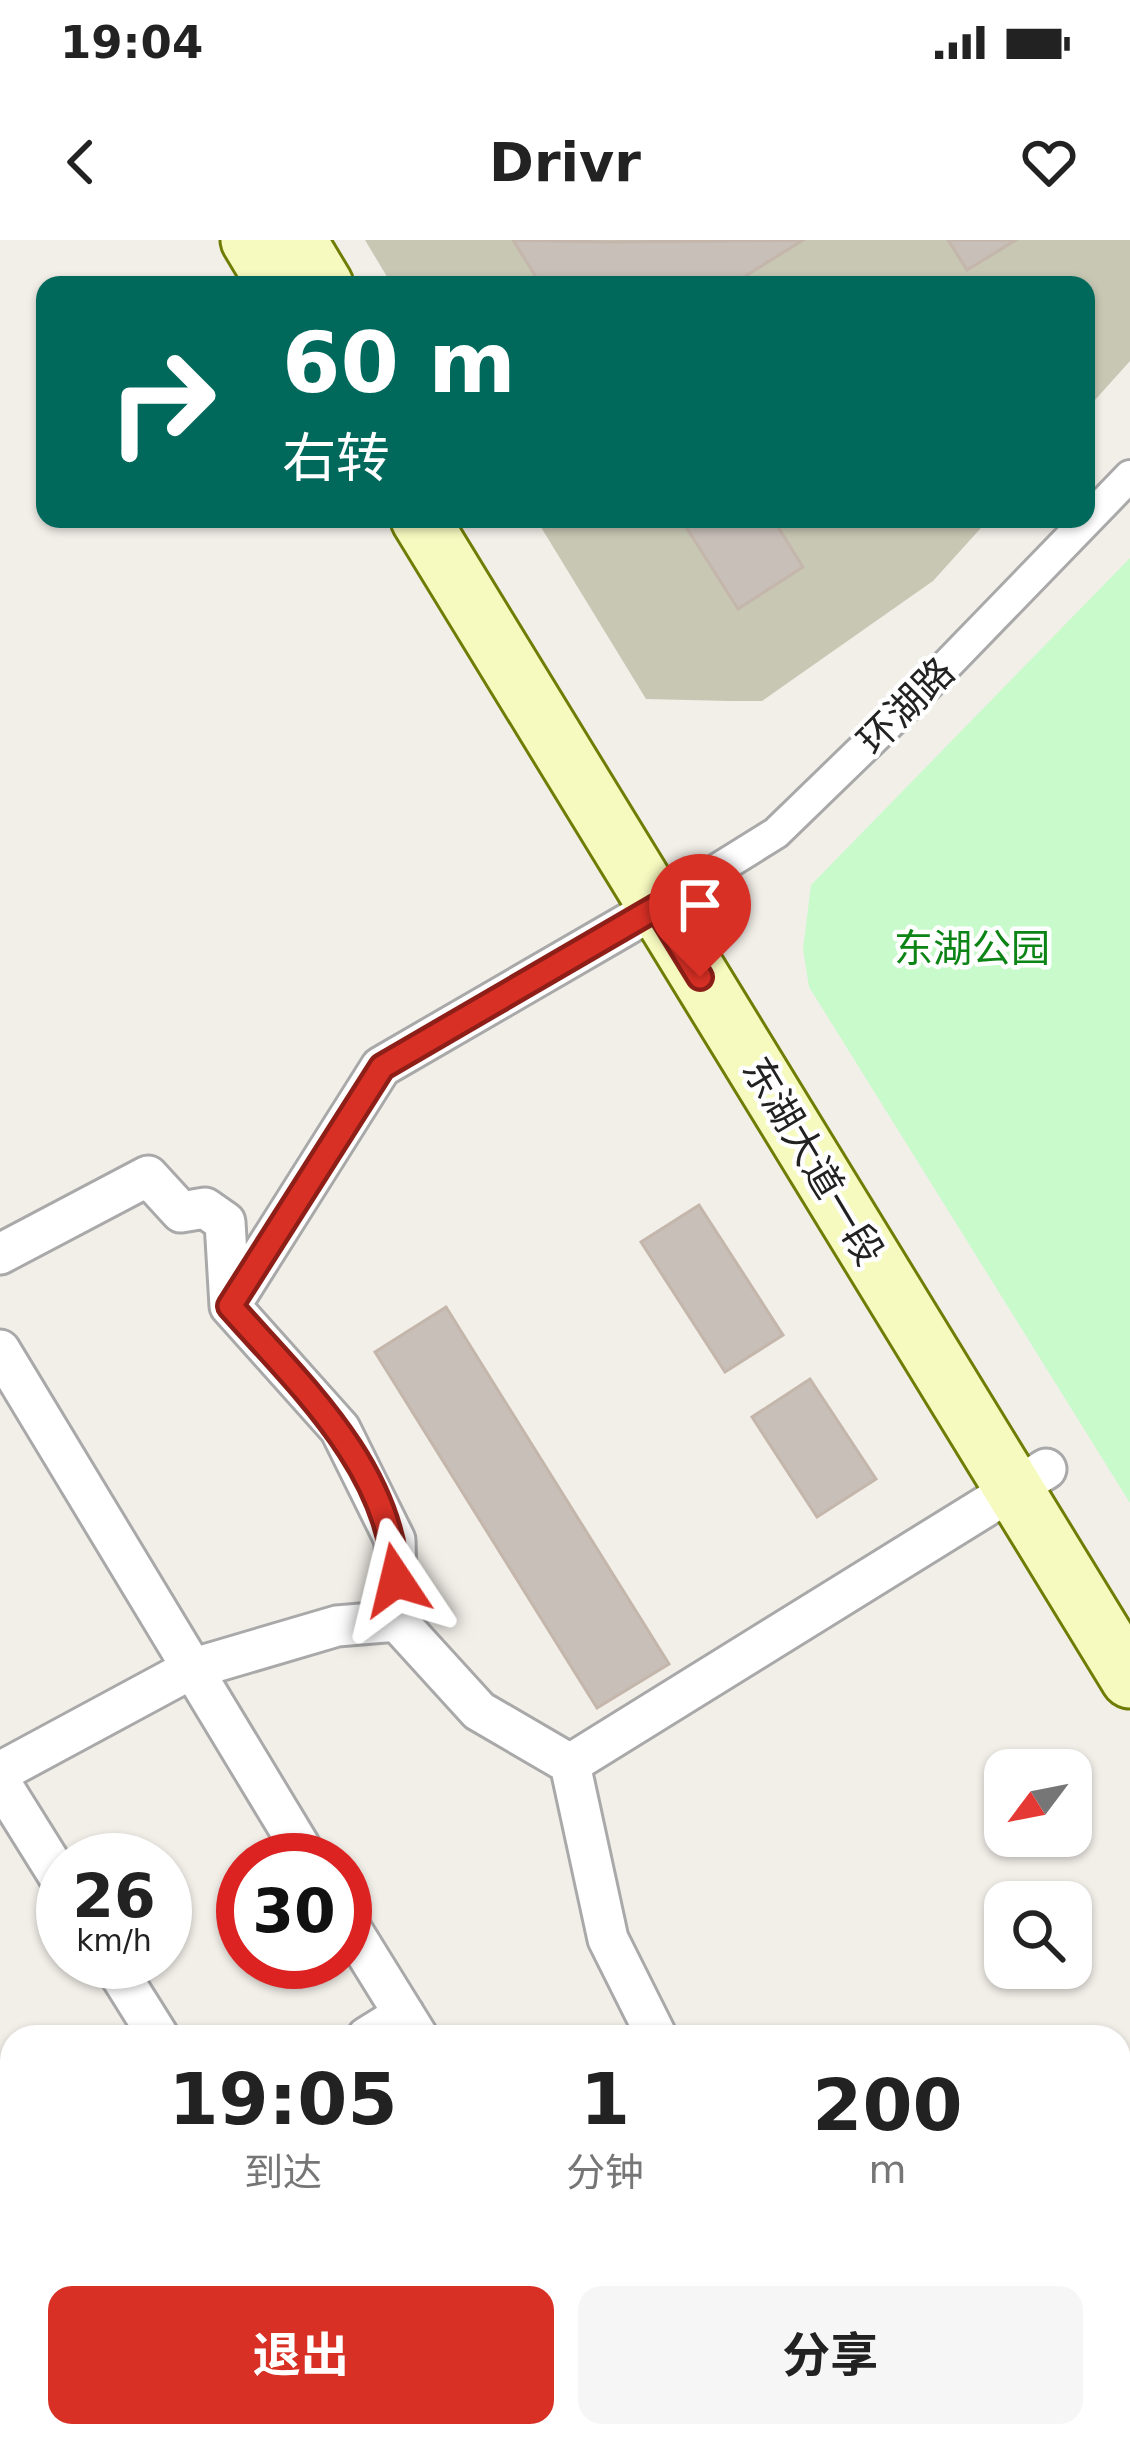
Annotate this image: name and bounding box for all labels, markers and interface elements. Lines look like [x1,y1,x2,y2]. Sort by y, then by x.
text: 19:04 [60,16,203,69]
icon: back [48,129,114,195]
icon: heart [1016,129,1082,195]
text: Drivr [489,131,641,194]
text: 60 m [282,314,516,412]
icon: right [84,324,240,480]
text: 右转 [282,427,390,490]
street label: 环湖路 [849,649,963,763]
pin [649,854,751,977]
icon: arrive [667,872,733,938]
park label: 东湖公园 [894,926,1050,971]
street label: 东湖大道一段 [733,1049,893,1273]
position arrow [333,1517,459,1643]
north arrow [984,1749,1092,1857]
map controls [984,1749,1092,1989]
speed limit sign: 30 [216,1833,372,1989]
text: 26 [72,1861,156,1931]
button: search [984,1881,1092,1989]
text: km/h [76,1923,152,1958]
text: 19:05 [168,2057,398,2141]
text: 1 [580,2057,630,2141]
text: 200 [812,2063,963,2147]
text: m [868,2147,906,2192]
text: 到达 [244,2150,322,2195]
text: 分钟 [566,2150,644,2195]
button: 退出 [48,2286,554,2424]
button: 分享 [578,2286,1083,2424]

